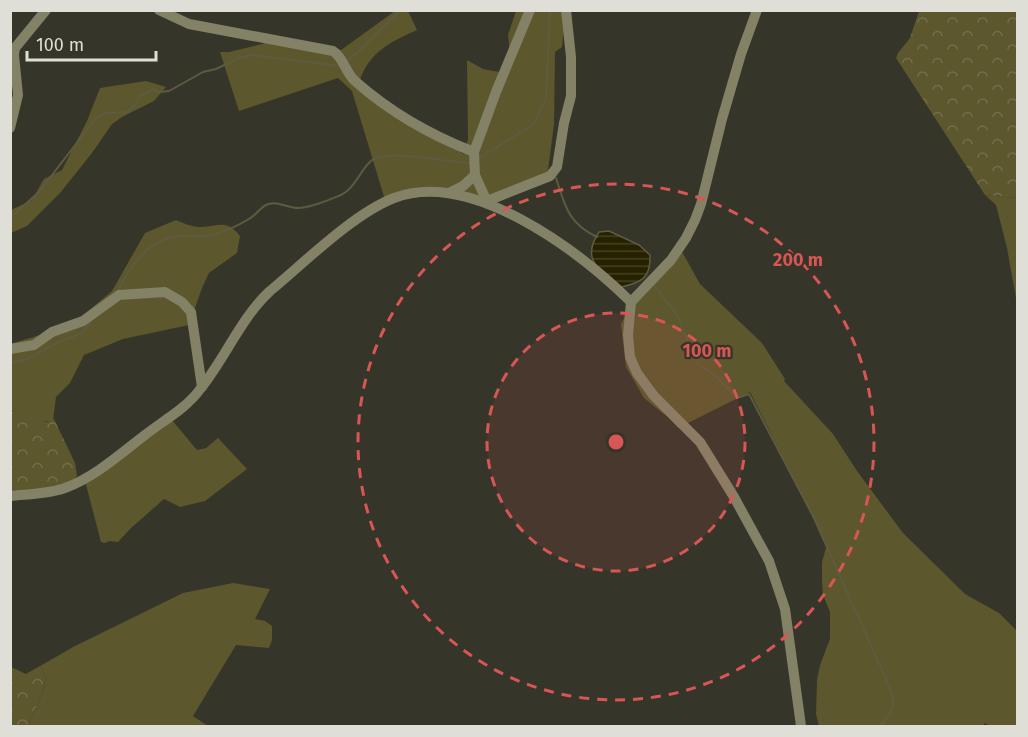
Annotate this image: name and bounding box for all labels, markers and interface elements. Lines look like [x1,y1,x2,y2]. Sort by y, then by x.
scale bar [27,24,156,62]
text: 100 m [36,34,84,56]
text: 200 m [773,249,823,271]
text: 100 m [683,340,731,362]
centre of rings [606,432,626,452]

